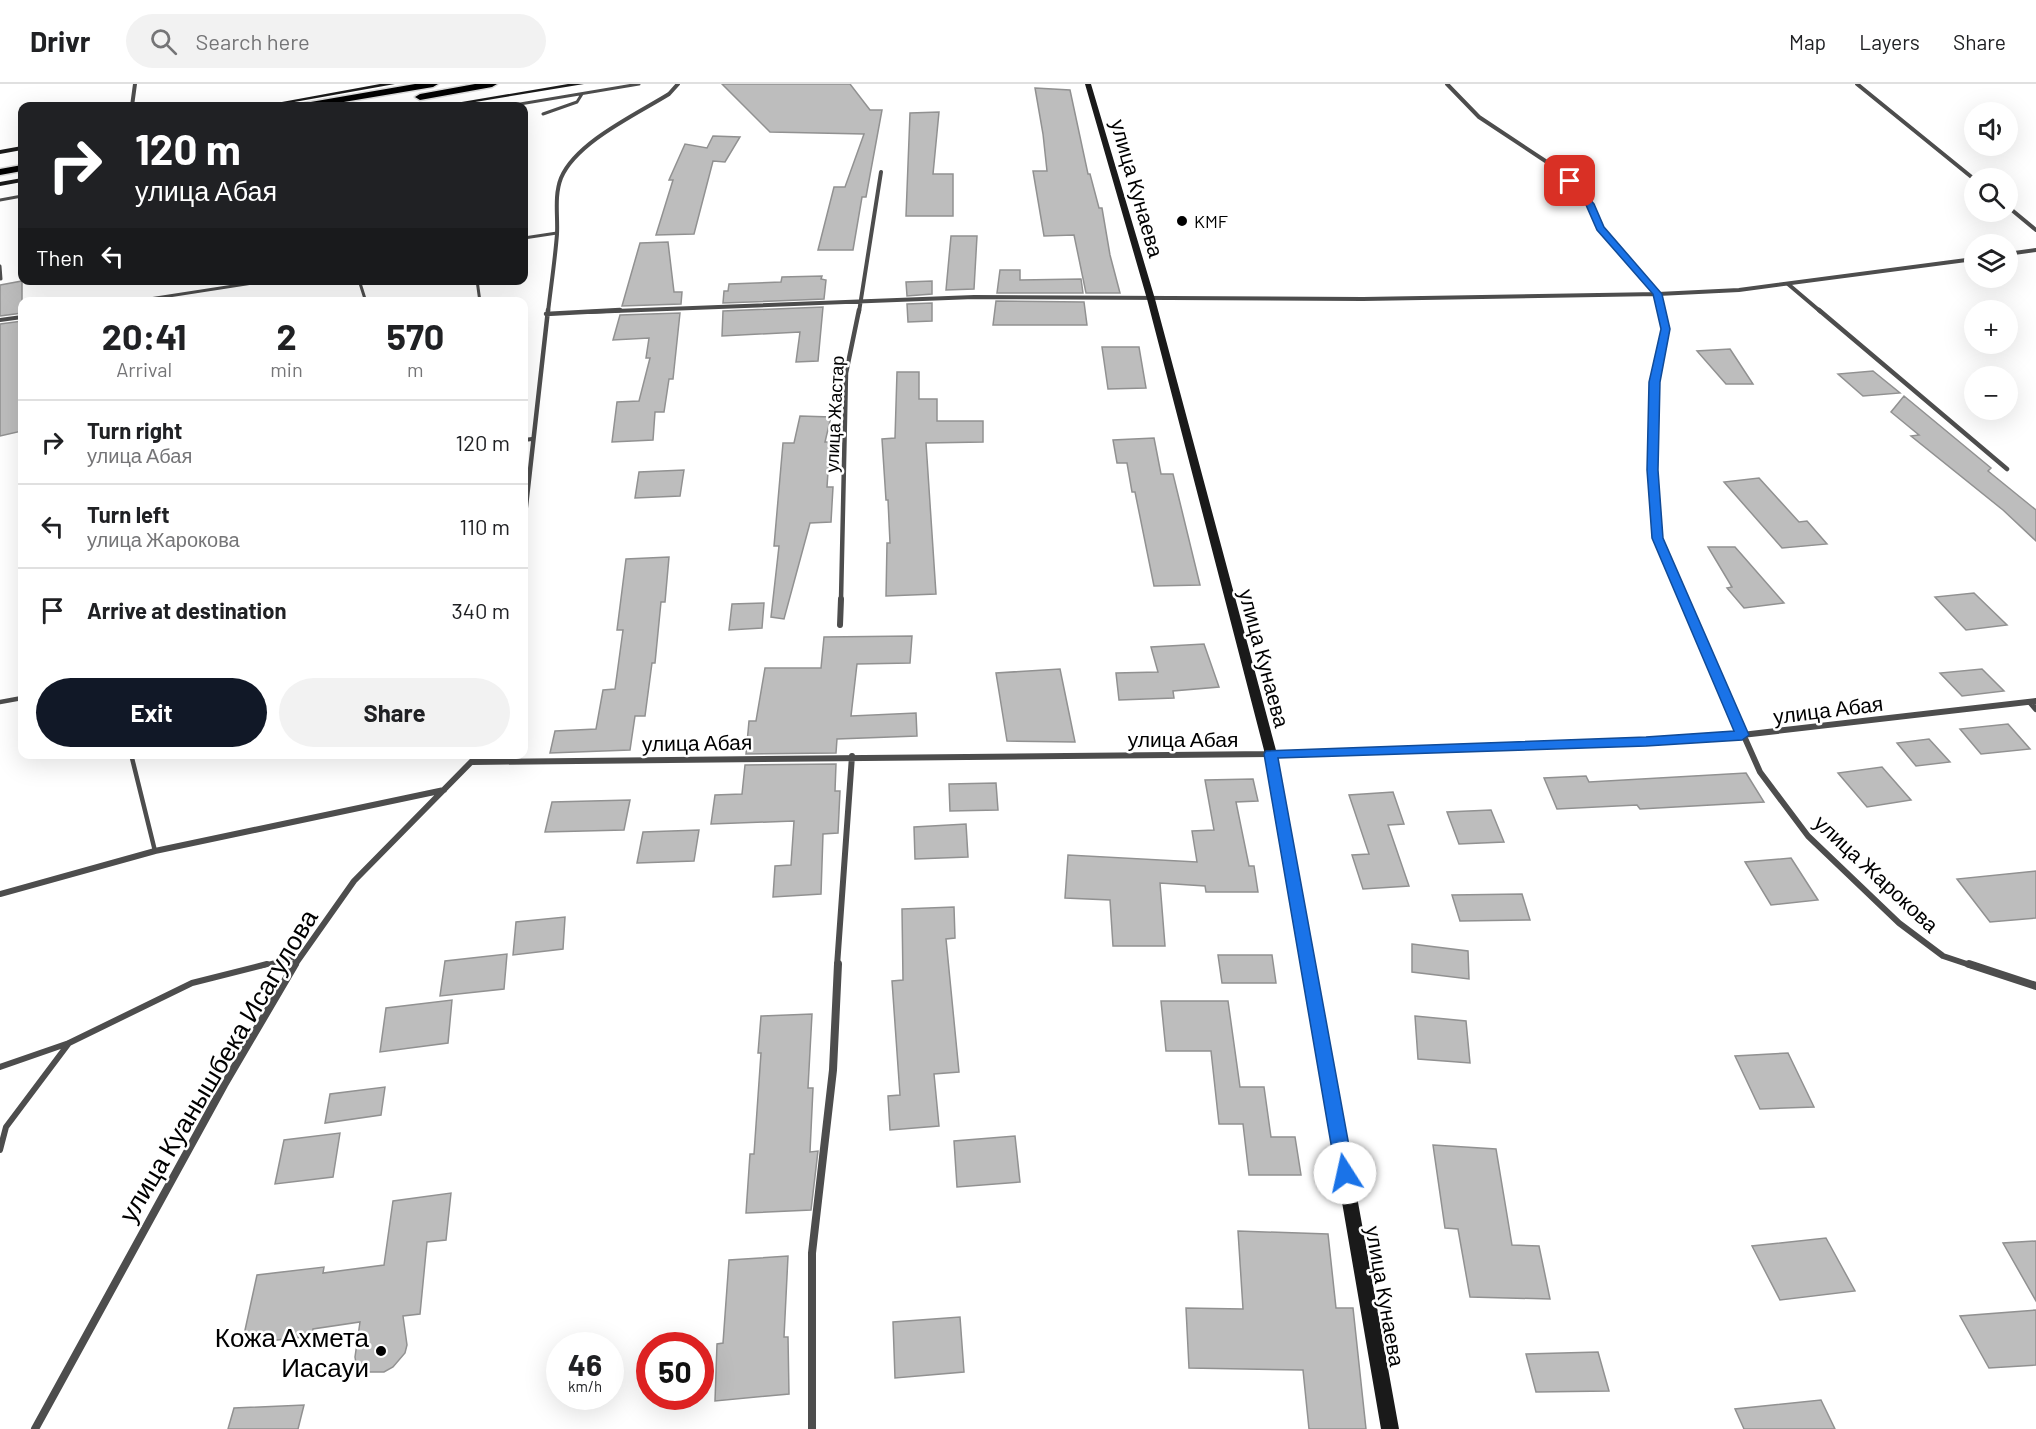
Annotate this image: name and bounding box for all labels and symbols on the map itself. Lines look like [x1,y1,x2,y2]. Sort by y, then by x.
street label: улица Кунаева [1106,116,1170,260]
pin [1544,155,1595,206]
place label: KMF [1194,210,1228,232]
marker: KMF [1175,214,1189,228]
street label: улица Жастар [820,355,848,473]
street label: улица Кунаева [1235,586,1296,730]
street label: улица Абая [1772,690,1884,728]
street label: улица Абая [1128,726,1238,751]
street label: улица Абая [642,729,752,755]
street label: улица Жарокова [1810,809,1944,937]
street label: улица Куанышбека Исагулова [111,902,323,1227]
position arrow [1313,1141,1377,1205]
street label: улица Кунаева [1361,1224,1411,1369]
place label: Кожа Ахмета Иасауи [215,1321,370,1382]
speed limit sign: 50 [636,1332,714,1410]
marker: Кожа Ахмета Иасауи [374,1344,388,1358]

